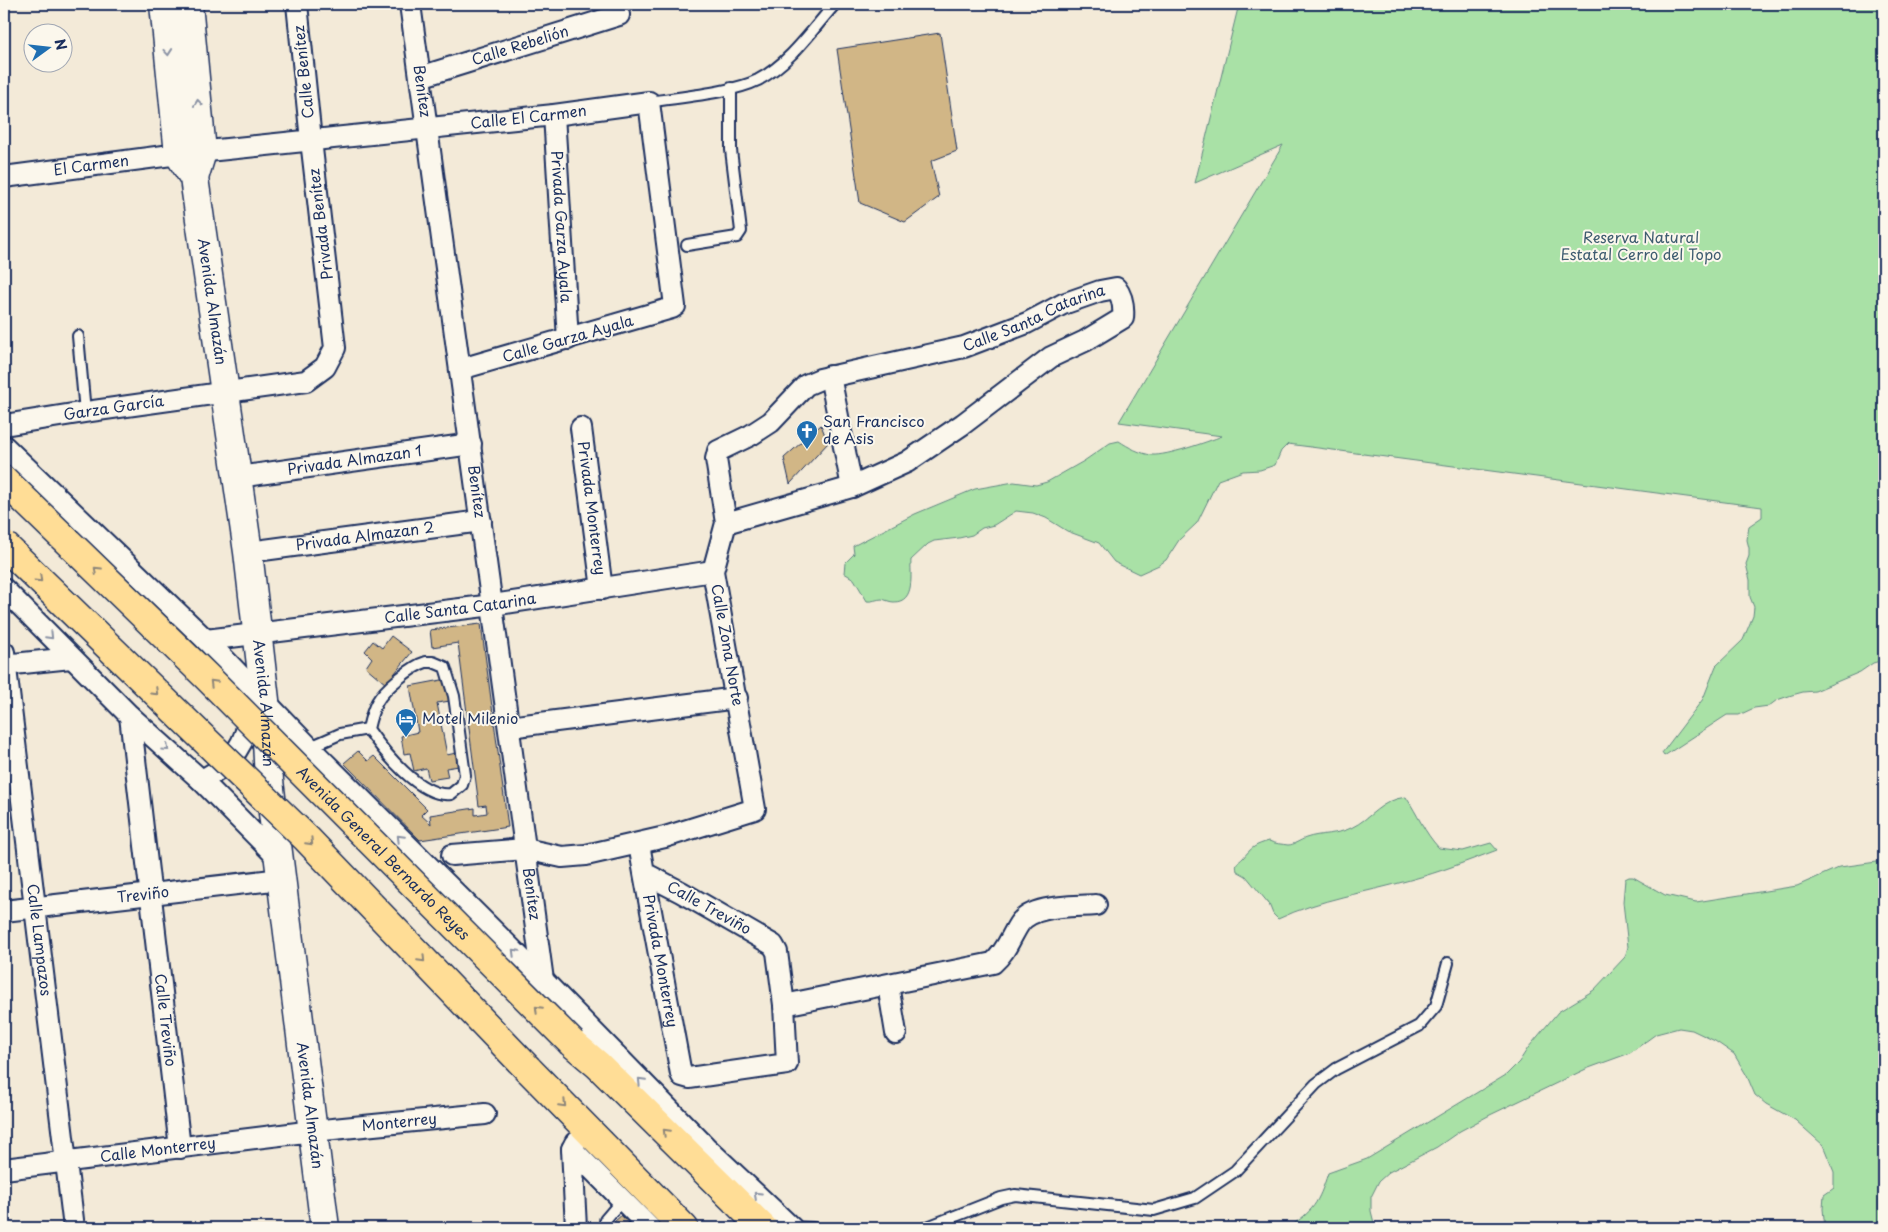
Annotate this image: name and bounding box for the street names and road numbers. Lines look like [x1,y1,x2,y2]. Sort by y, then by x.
street label: Calle Rebelión [468,18,571,70]
street label: Calle Benítez [286,24,319,120]
street label: Benítez [408,63,438,119]
street label: Calle El Carmen [469,98,588,134]
street label: El Carmen [52,148,130,180]
street label: Privada Garza Ayala [546,150,579,304]
street label: Privada Benítez [301,167,338,281]
street label: Avenida Almazán [193,237,234,366]
street label: Calle Santa Catarina [959,277,1107,357]
street label: Calle Garza Ayala [499,308,636,367]
street label: Garza García [62,388,166,425]
street label: Privada Almazan 1 [286,438,423,480]
street label: Privada Monterrey [573,440,613,576]
street label: Benítez [463,464,493,519]
street label: Privada Almazan 2 [294,514,436,556]
street label: Calle Zona Norte [706,582,751,708]
street label: Calle Santa Catarina [383,585,538,628]
street label: Avenida Almazán [248,638,281,767]
street label: Avenida General Bernardo Reyes [292,760,476,945]
street label: Benítez [518,866,548,921]
street label: Calle Treviño [663,874,756,939]
street label: Treviño [116,879,170,908]
street label: Calle Lampazos [22,882,59,997]
street label: Privada Monterrey [638,892,685,1029]
street label: Calle Treviño [150,972,183,1068]
street label: Avenida Almazán [292,1041,330,1170]
street label: Monterrey [361,1106,438,1136]
street label: Calle Monterrey [98,1130,217,1167]

